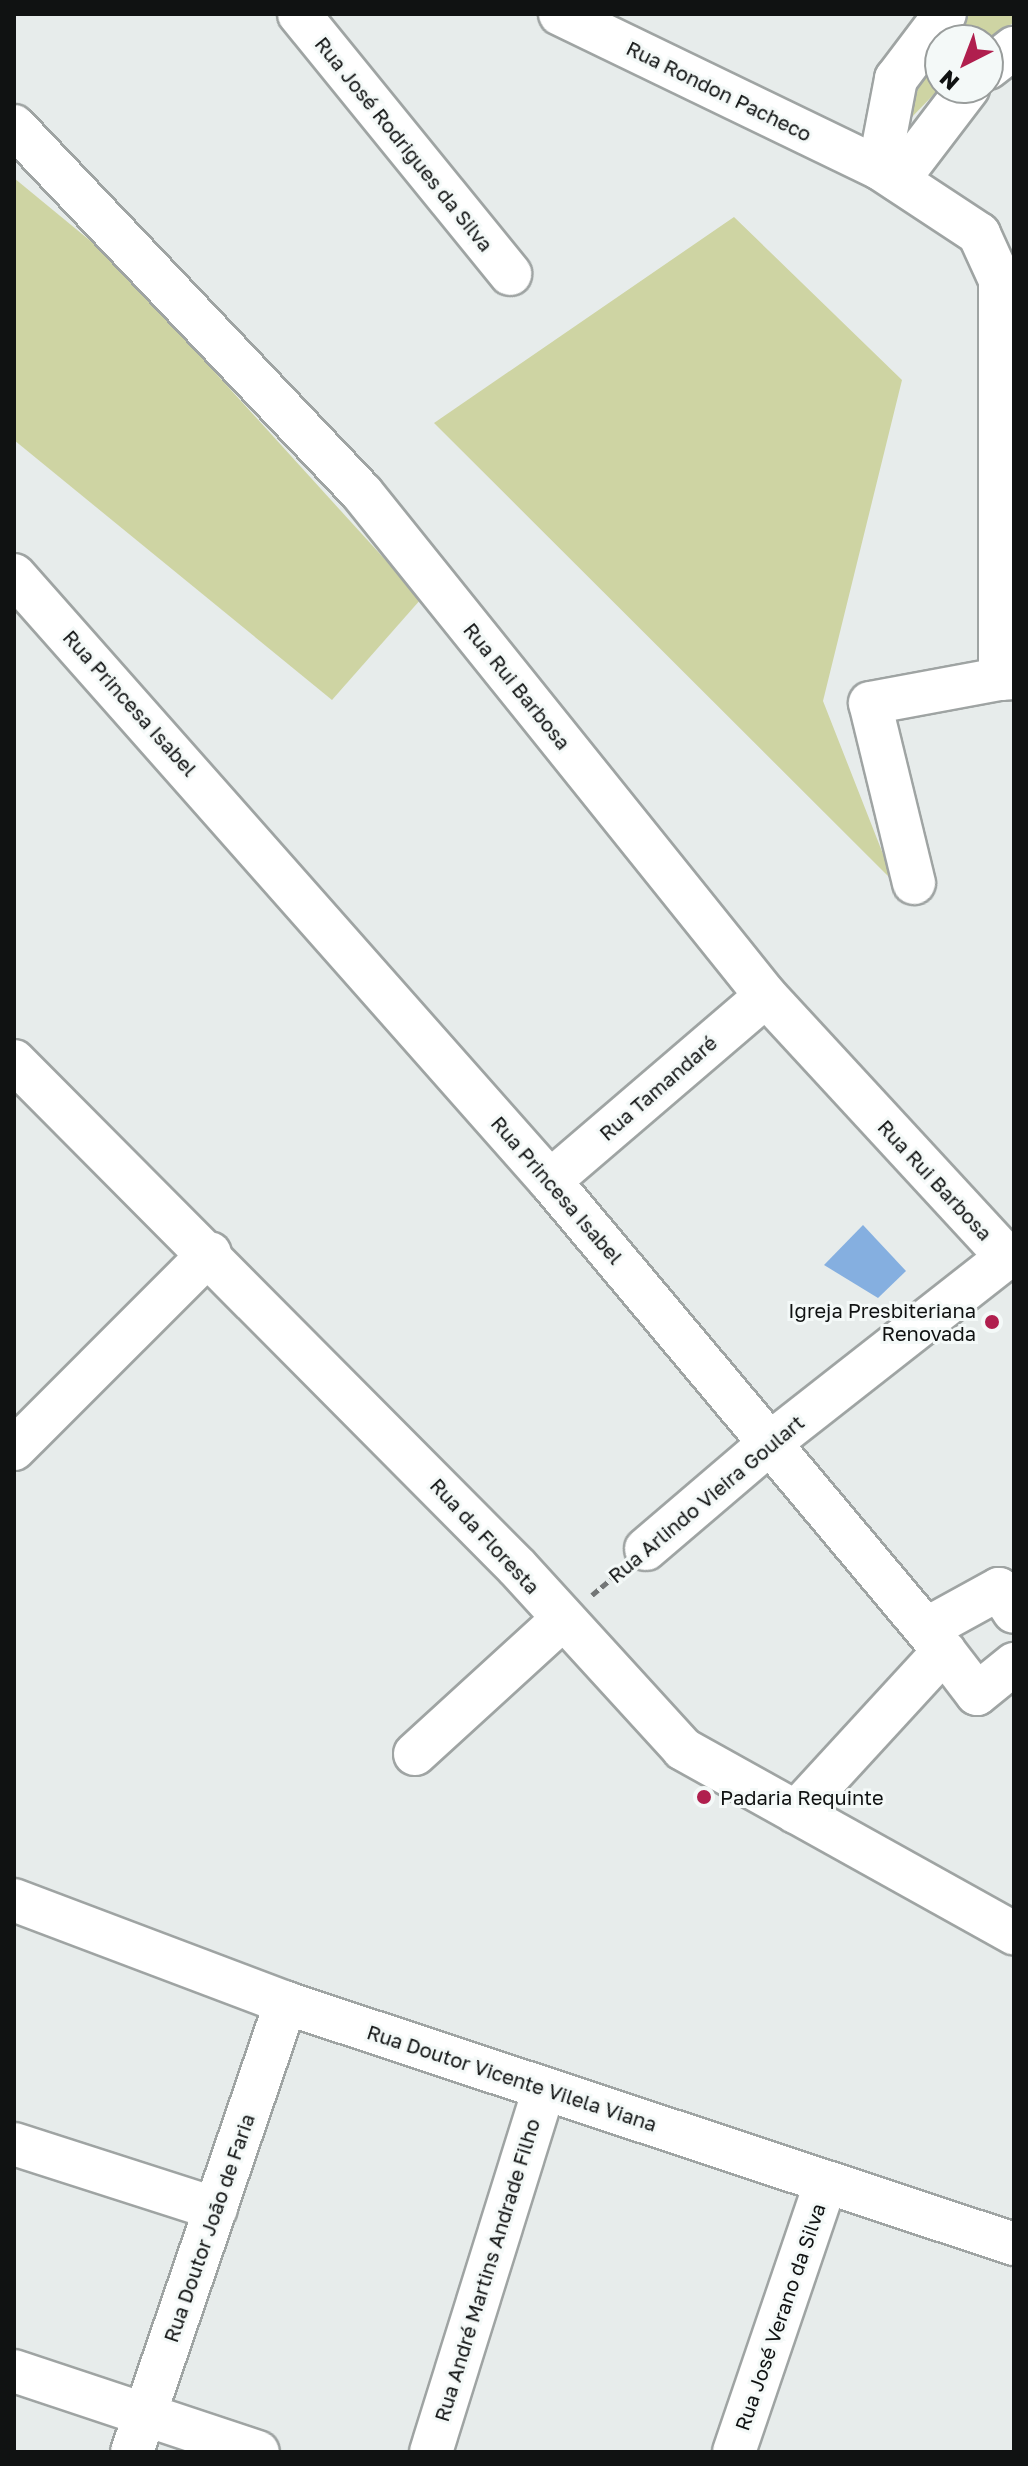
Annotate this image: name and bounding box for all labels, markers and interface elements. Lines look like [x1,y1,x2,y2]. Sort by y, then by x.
north arrow [924,24,1004,104]
street label: Rua José Rodrigues da Silva [310,32,498,256]
street label: Rua Rondon Pacheco [623,36,815,146]
text: N [934,65,964,96]
street label: Rua Rui Barbosa [459,618,575,754]
street label: Rua Princesa Isabel [58,625,202,781]
street label: Rua Tamandaré [594,1031,722,1145]
street label: Rua Princesa Isabel [486,1111,628,1269]
street label: Rua Rui Barbosa [873,1115,997,1245]
place label: Igreja Presbiteriana Renovada [788,1298,976,1345]
marker: Igreja Presbiteriana Renovada [983,1313,1001,1331]
street label: Rua Arlindo Vieira Goulart [603,1410,809,1588]
street label: Rua da Floresta [425,1473,545,1599]
place label: Padaria Requinte [720,1785,884,1809]
marker: Padaria Requinte [695,1788,713,1806]
street label: Rua Doutor Vicente Vilela Viana [364,2020,660,2136]
street label: Rua Doutor João de Faria [159,2111,259,2345]
street label: Rua André Martins Andrade Filho [429,2116,545,2424]
street label: Rua José Verano da Silva [730,2200,830,2434]

